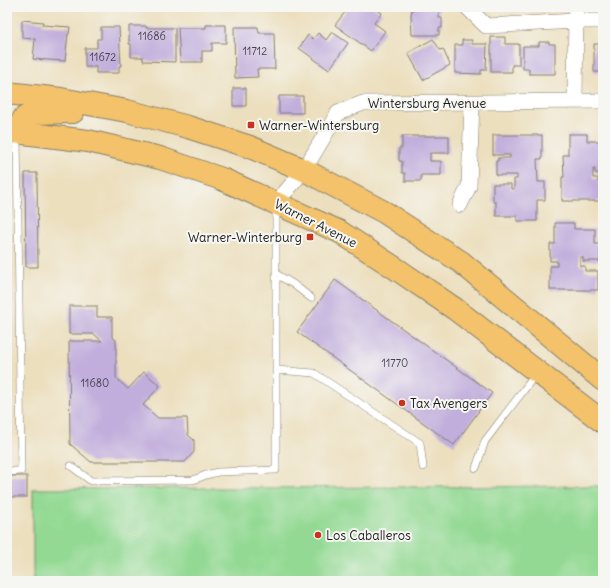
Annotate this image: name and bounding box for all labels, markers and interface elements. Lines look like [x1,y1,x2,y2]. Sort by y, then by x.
house number: 11686 [138,29,166,43]
house number: 11712 [243,44,267,58]
house number: 11672 [90,50,116,64]
street label: Wintersburg Avenue [368,95,486,112]
place label: Warner-Wintersburg [259,117,379,134]
marker: Warner-Wintersburg [246,120,256,130]
street label: Warner Avenue [272,195,360,252]
place label: Warner-Winterburg [188,229,302,246]
marker: Warner-Winterburg [305,232,315,242]
house number: 11770 [382,356,408,370]
house number: 11680 [81,376,109,390]
place label: Tax Avengers [410,395,488,412]
marker: Tax Avengers [397,398,407,408]
place label: Los Caballeros [326,527,411,544]
marker: Los Caballeros [313,530,323,540]

